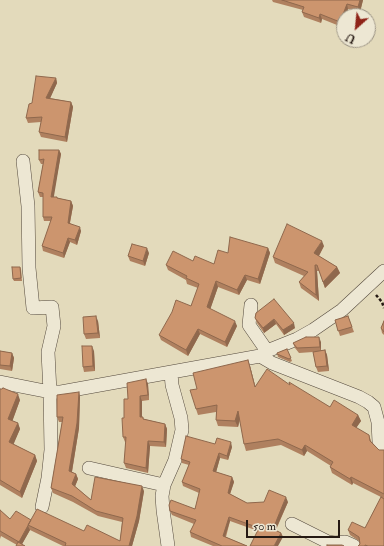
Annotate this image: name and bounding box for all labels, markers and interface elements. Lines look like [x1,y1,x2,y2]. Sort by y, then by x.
north arrow [336,8,376,48]
text: U [344,30,358,46]
scale bar [248,512,342,538]
text: 50 m [253,519,276,534]

